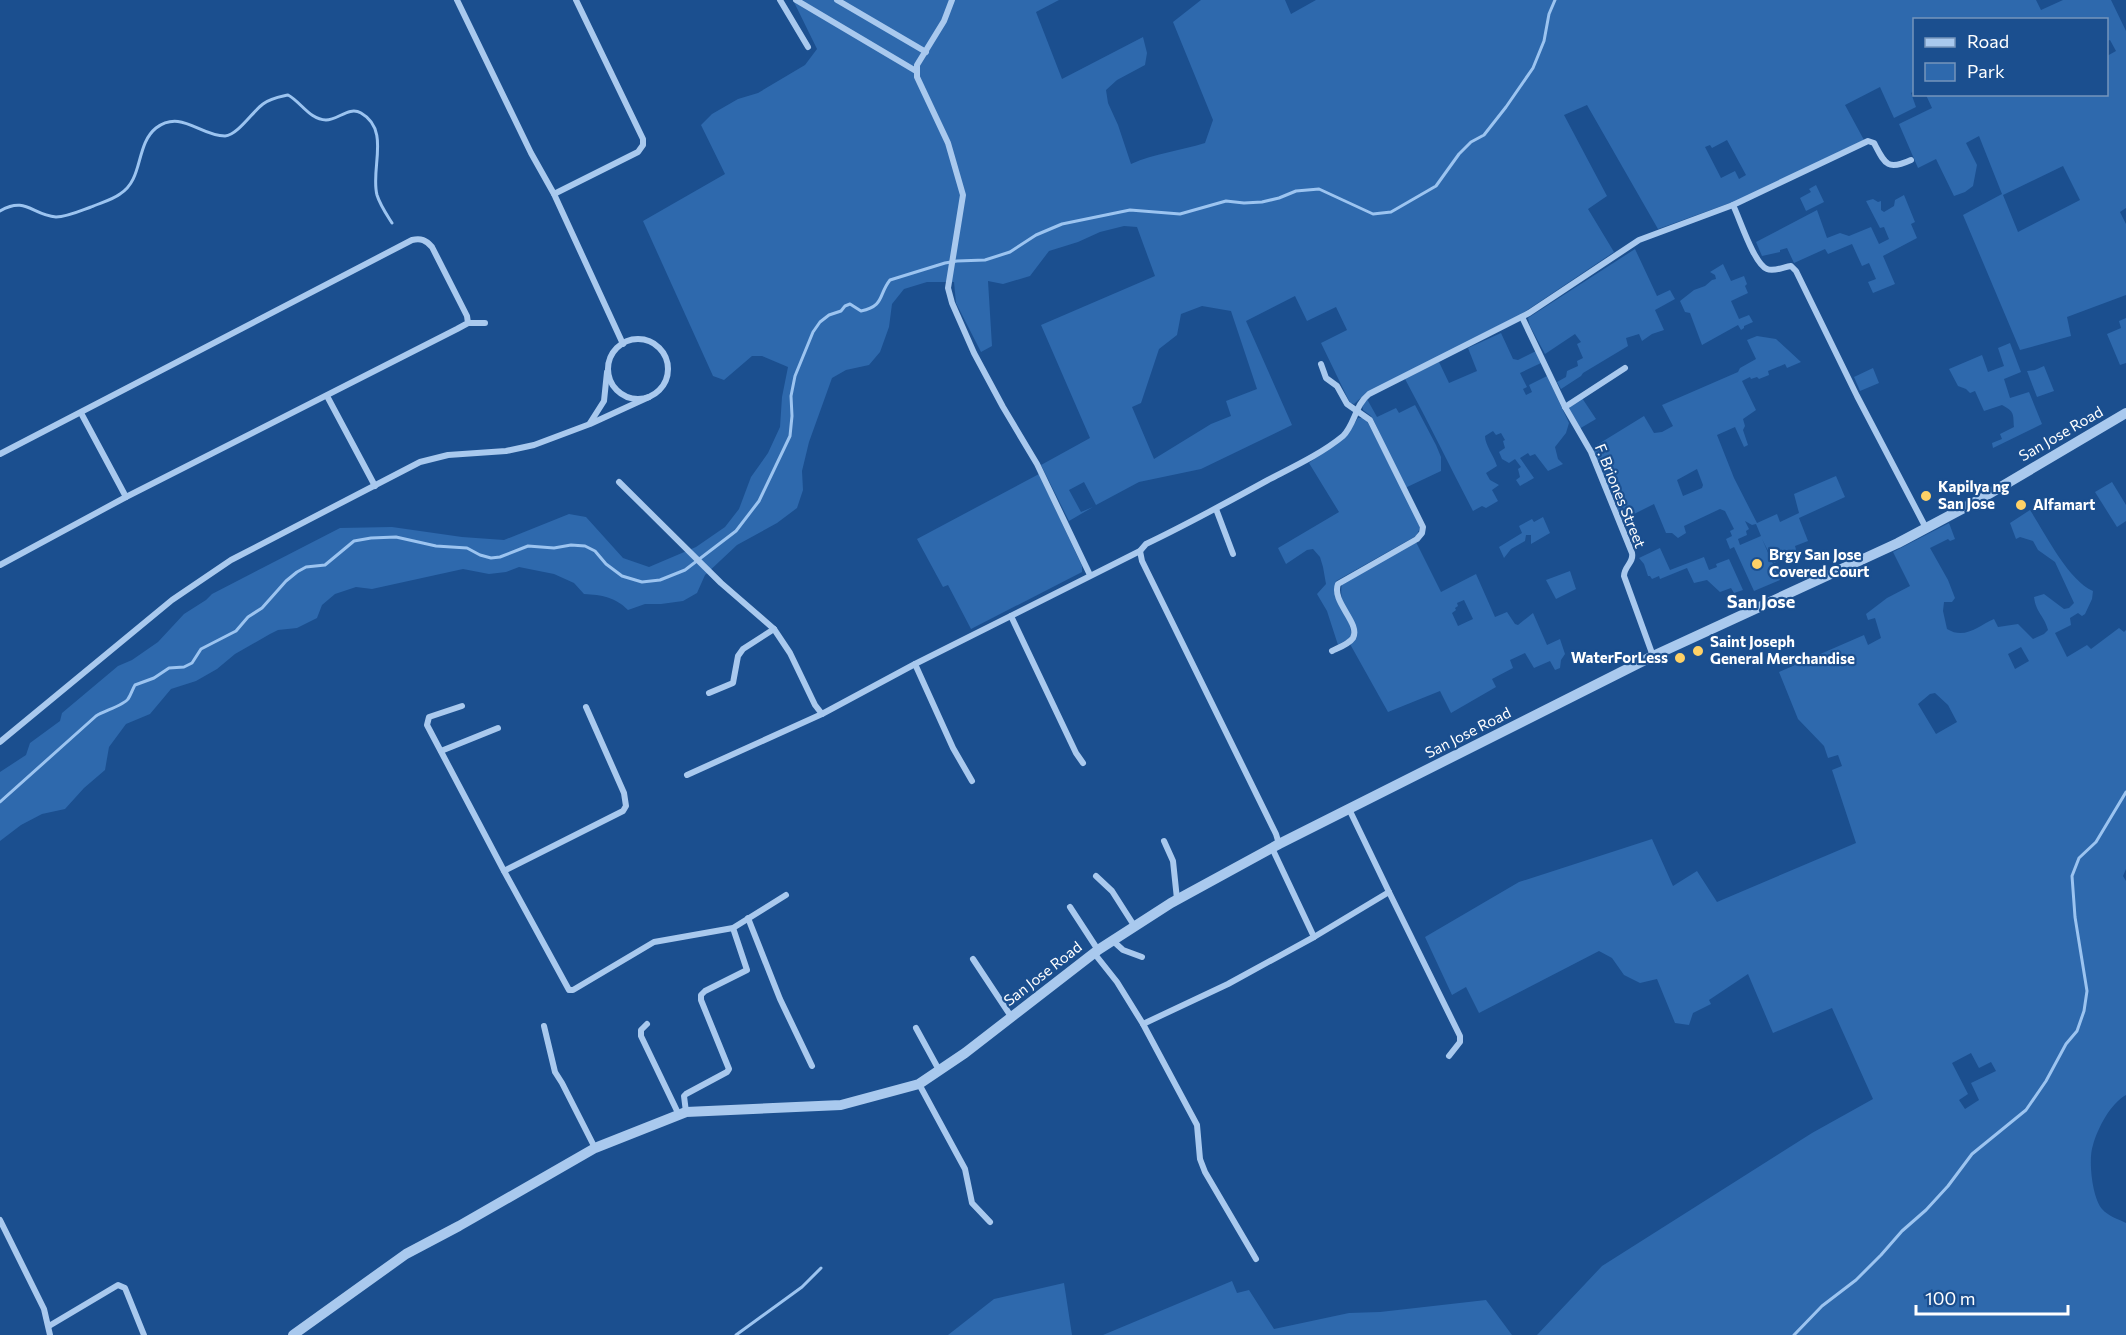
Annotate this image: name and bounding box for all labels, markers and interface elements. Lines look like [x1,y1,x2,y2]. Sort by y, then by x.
legend [1913,18,2108,96]
text: Road [1967,30,2009,52]
text: Park [1967,60,2005,82]
street label: San Jose Road [2015,402,2106,464]
street label: F. Briones Street [1592,441,1650,550]
place label: Kapilya ng San Jose [1938,477,2009,512]
marker: Kapilya ng San Jose [1919,489,1933,503]
place label: Alfamart [2033,495,2095,513]
marker: Alfamart [2014,498,2028,512]
place label: Brgy San Jose Covered Court [1769,545,1869,580]
marker: Brgy San Jose Covered Court [1750,557,1764,571]
district label: San Jose [1727,590,1795,612]
place label: Saint Joseph General Merchandise [1710,632,1855,667]
marker: Saint Joseph General Merchandise [1691,644,1705,658]
place label: WaterForLess [1571,648,1668,666]
marker: WaterForLess [1673,651,1687,665]
street label: San Jose Road [1422,703,1513,761]
street label: San Jose Road [1000,937,1085,1009]
scale bar [1916,1278,2068,1316]
text: 100 m [1925,1287,1975,1309]

